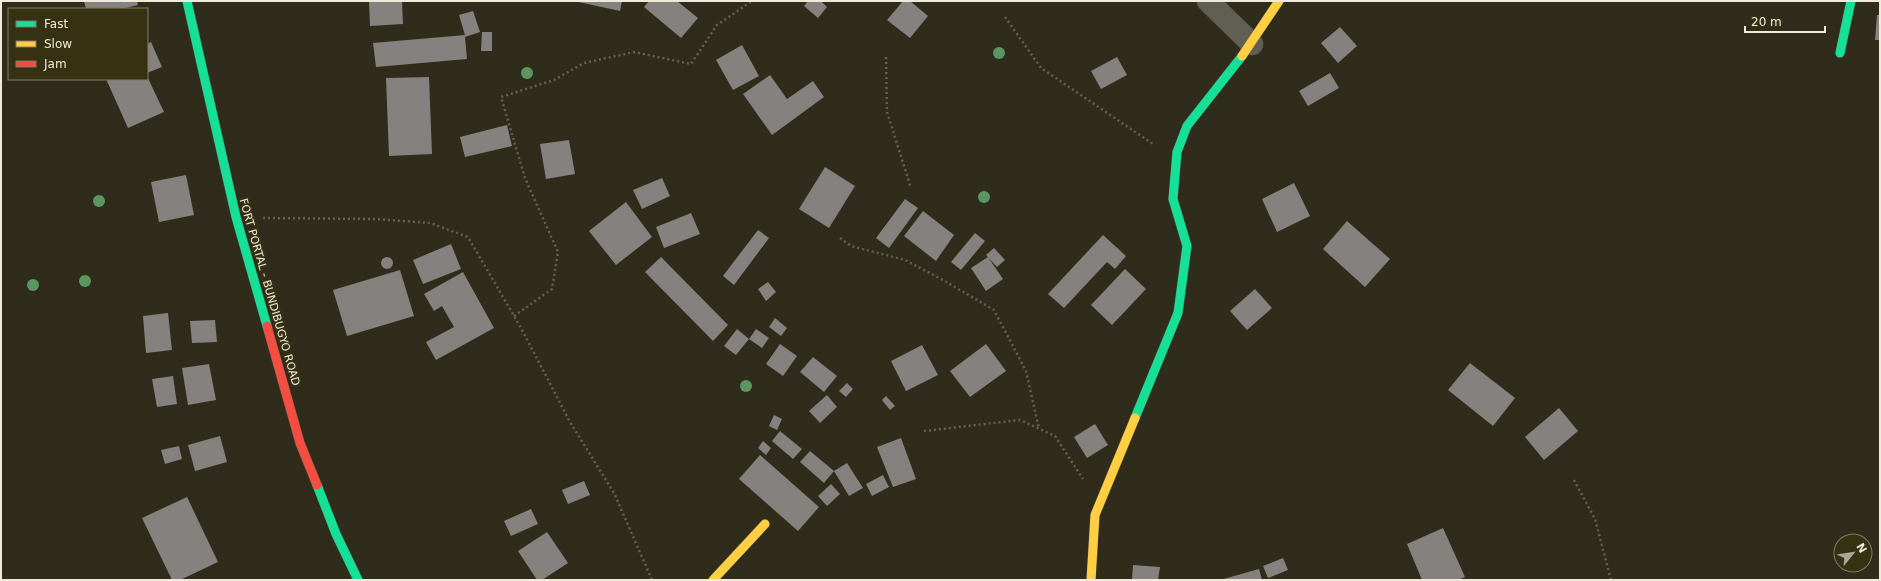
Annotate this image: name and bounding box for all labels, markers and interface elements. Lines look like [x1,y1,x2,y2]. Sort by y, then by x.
legend [8,8,148,80]
scale bar [1745,8,1825,34]
text: 20 m [1751,15,1782,29]
text: Fast [44,17,68,31]
text: Slow [44,37,72,51]
text: Jam [43,57,67,71]
street label: FORT PORTAL - BUNDIBUGYO ROAD [237,197,303,387]
north arrow [1833,533,1873,573]
text: N [1853,541,1869,555]

